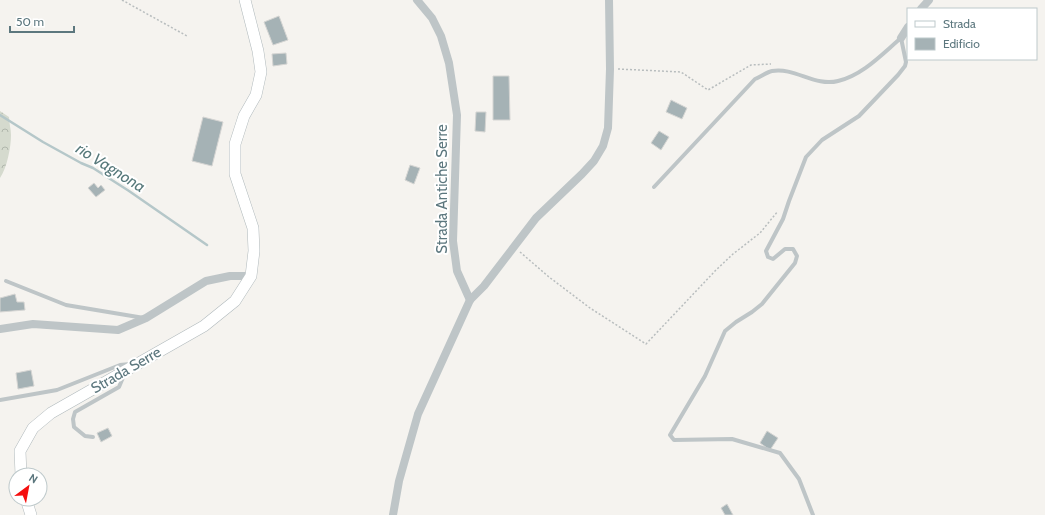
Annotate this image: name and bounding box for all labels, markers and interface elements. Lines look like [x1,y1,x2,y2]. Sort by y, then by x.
scale bar [10,8,74,34]
legend [907,8,1037,60]
text: 50 m [16,14,44,29]
text: Strada [943,16,976,31]
text: Edificio [943,36,980,51]
street label: Strada Antiche Serre [433,124,451,254]
water label: rio Vagnona [73,139,149,196]
street label: Strada Serre [88,343,164,397]
north arrow [8,467,48,507]
text: N [26,471,40,487]

